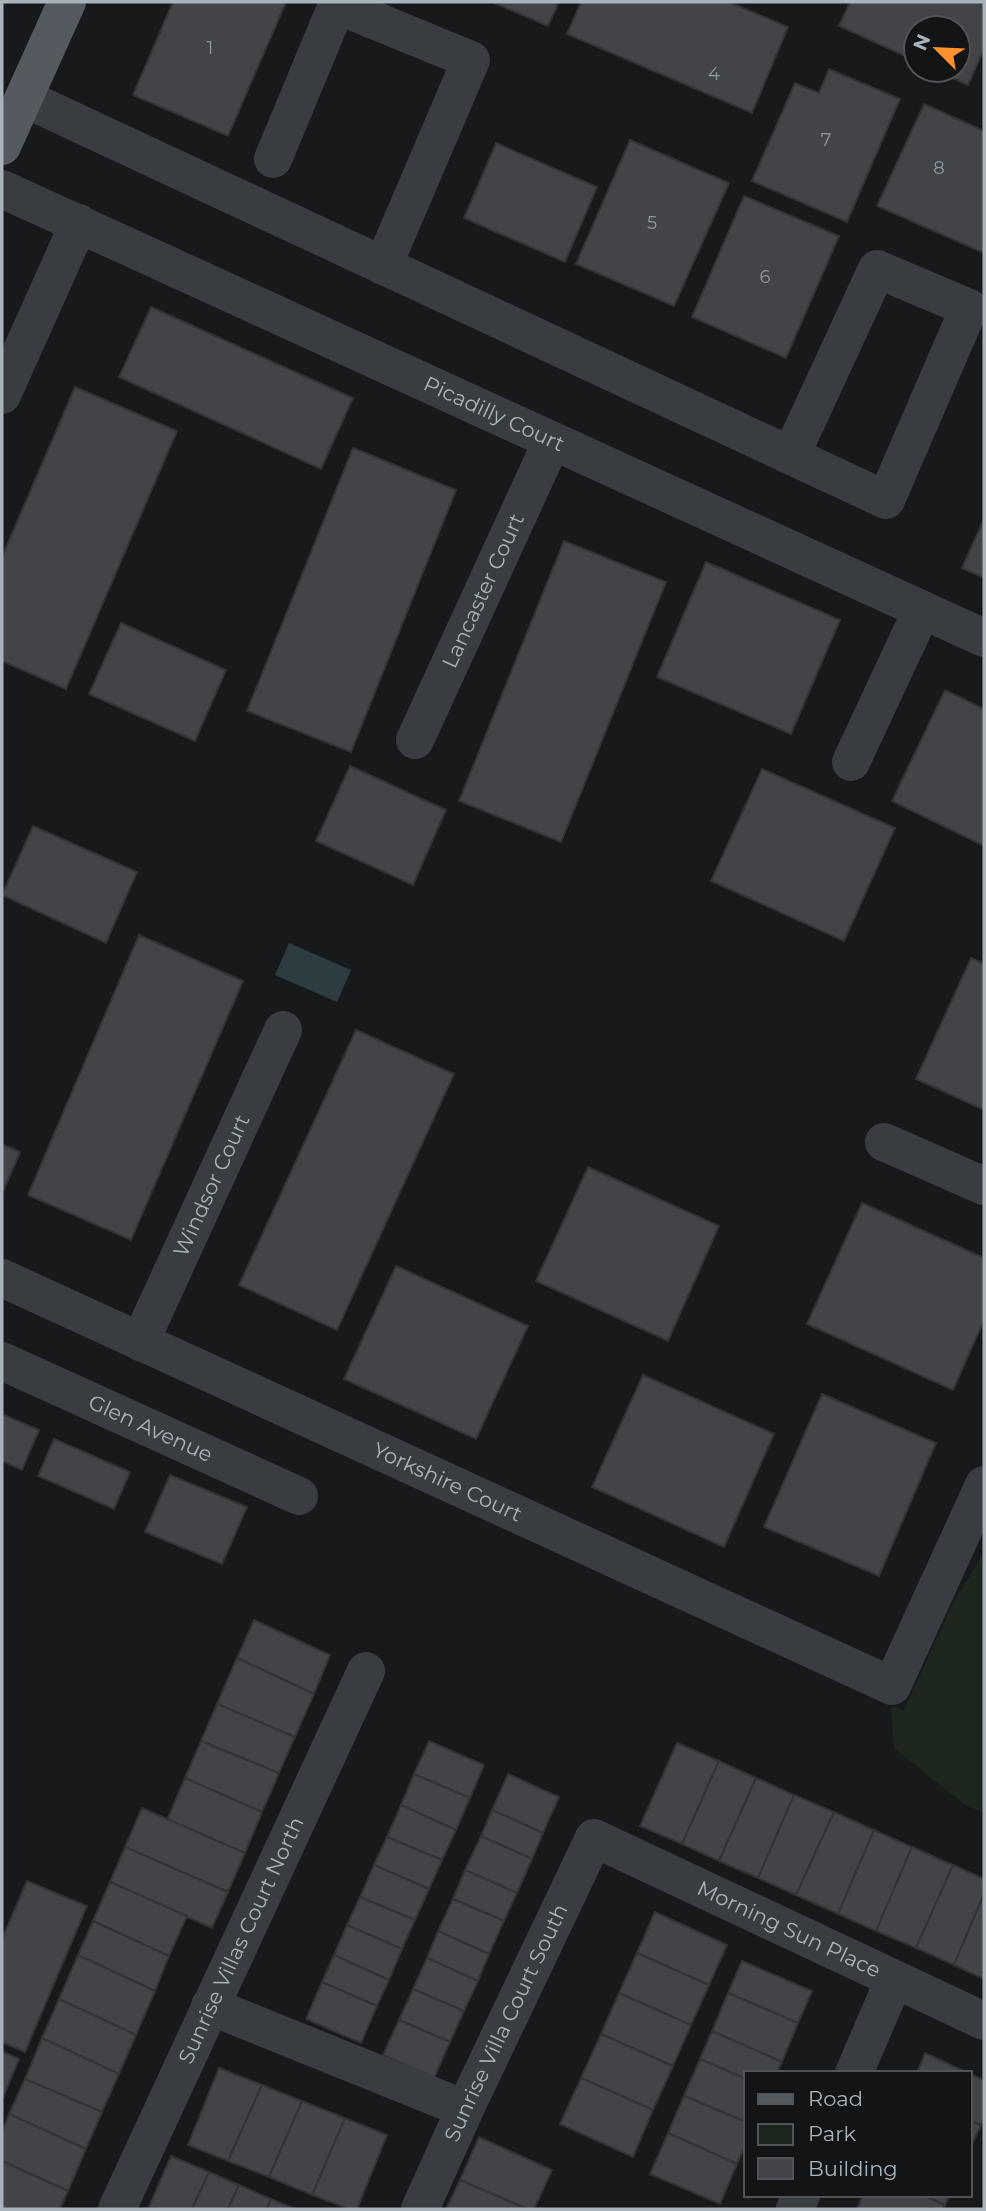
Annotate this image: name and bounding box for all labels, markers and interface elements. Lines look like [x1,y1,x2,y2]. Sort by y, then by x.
north arrow [902,14,972,84]
text: N [908,31,936,54]
house number: 1 [207,37,213,59]
house number: 4 [708,63,720,85]
house number: 7 [821,129,831,151]
house number: 8 [933,157,945,179]
house number: 5 [647,212,657,234]
house number: 6 [760,266,771,288]
street label: Picadilly Court [420,371,569,456]
street label: Lancaster Court [437,509,529,672]
street label: Windsor Court [168,1110,255,1260]
street label: Glen Avenue [85,1389,217,1467]
street label: Yorkshire Court [369,1437,526,1527]
street label: Sunrise Villas Court North [173,1813,309,2068]
street label: Morning Sun Place [693,1875,885,1983]
street label: Sunrise Villa Court South [439,1900,573,2146]
legend [744,2071,972,2197]
text: Road [808,2086,863,2111]
text: Park [808,2121,856,2146]
text: Building [808,2156,898,2181]

